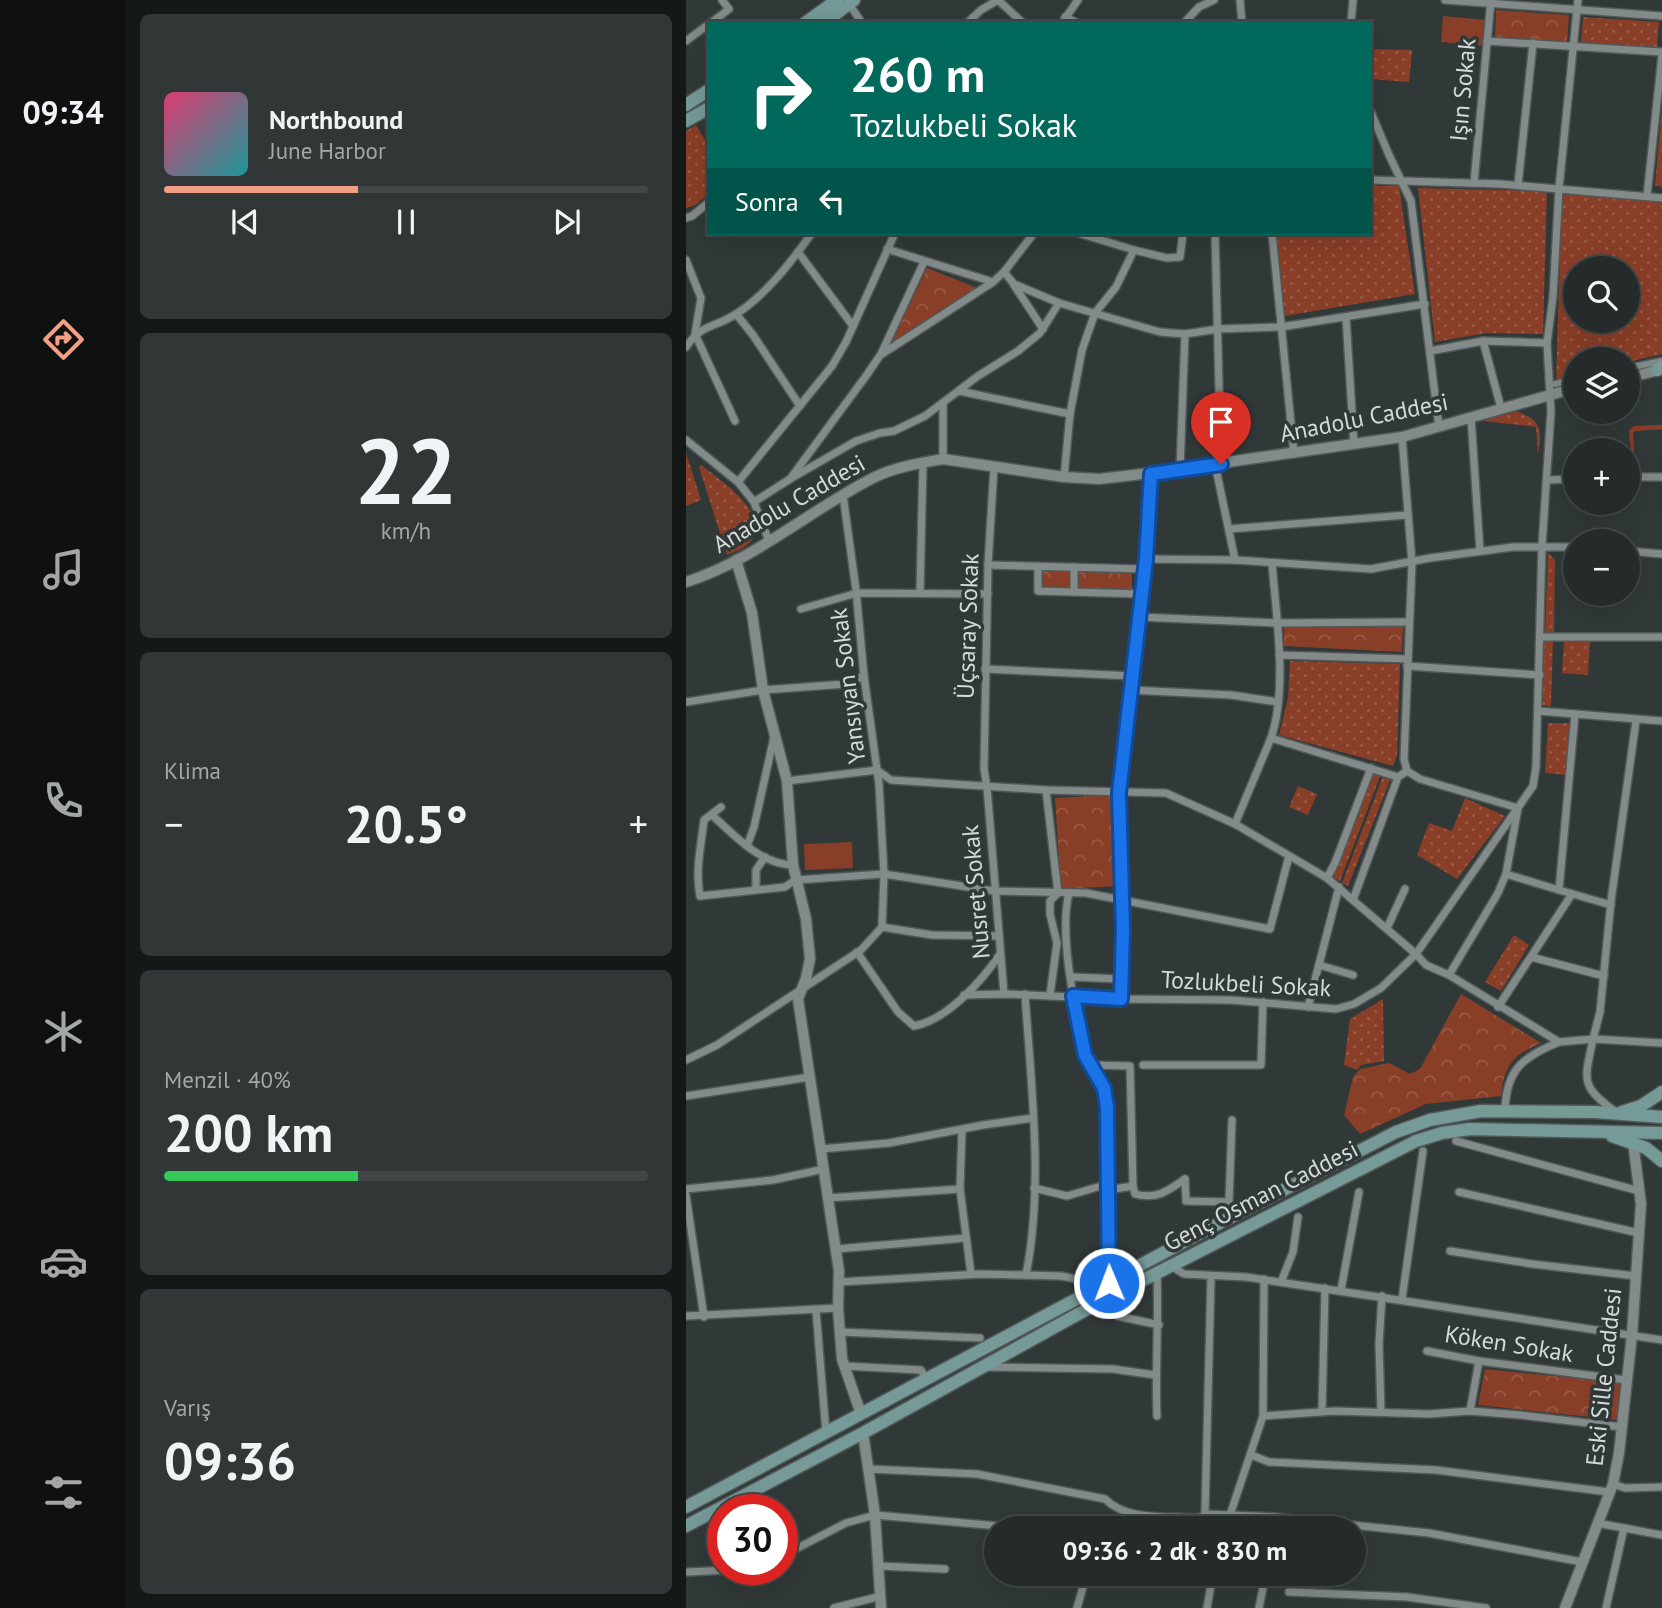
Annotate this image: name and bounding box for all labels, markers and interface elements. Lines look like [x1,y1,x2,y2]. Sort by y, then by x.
street label: Işın Sokak [1443,37,1482,143]
text: 260 m [850,42,985,106]
icon: right [735,49,826,140]
text: 09:34 [22,91,104,133]
text: Northbound [269,103,403,136]
text: Tozlukbeli Sokak [850,104,1077,146]
text: June Harbor [269,136,386,165]
icon: left [813,182,851,220]
text: Sonra [735,185,799,218]
icon: previous [226,203,264,241]
icon: pause [387,203,425,241]
icon: next [548,203,586,241]
map controls [1563,256,1640,606]
button: search [1563,256,1640,333]
icon: directions [39,315,88,364]
button: layers [1563,347,1640,424]
street label: Anadolu Caddesi [1277,386,1451,449]
pin [1191,392,1251,464]
icon: arrive [1202,403,1240,441]
text: 22 [354,411,458,529]
button: + [1563,438,1640,515]
street label: Anadolu Caddesi [707,447,871,560]
text: km/h [381,516,431,545]
button: − [1563,529,1640,606]
icon: music [39,545,88,594]
street label: Üçsaray Sokak [949,552,986,699]
street label: Yansıyan Sokak [823,606,872,766]
text: Klima [164,756,221,785]
icon: phone [39,776,88,825]
text: 20.5° [344,790,468,857]
text: − [164,799,183,848]
text: + [629,799,648,848]
street label: Nusret Sokak [954,823,997,960]
street label: Tozlukbeli Sokak [1160,964,1332,1003]
icon: climate [39,1007,88,1056]
text: Menzil · 40% [164,1065,291,1094]
text: 200 km [164,1099,333,1166]
street label: Genç Osman Caddesi [1158,1133,1363,1258]
icon: car [39,1237,88,1286]
position arrow [1072,1246,1146,1320]
street label: Eski Sille Caddesi [1579,1286,1628,1468]
street label: Köken Sokak [1443,1318,1576,1369]
text: Varış [164,1393,211,1422]
text: 09:36 [164,1427,296,1494]
icon: filters [39,1468,88,1517]
speed limit sign: 30 [707,1494,798,1585]
text: 09:36 · 2 dk · 830 m [1063,1534,1287,1567]

